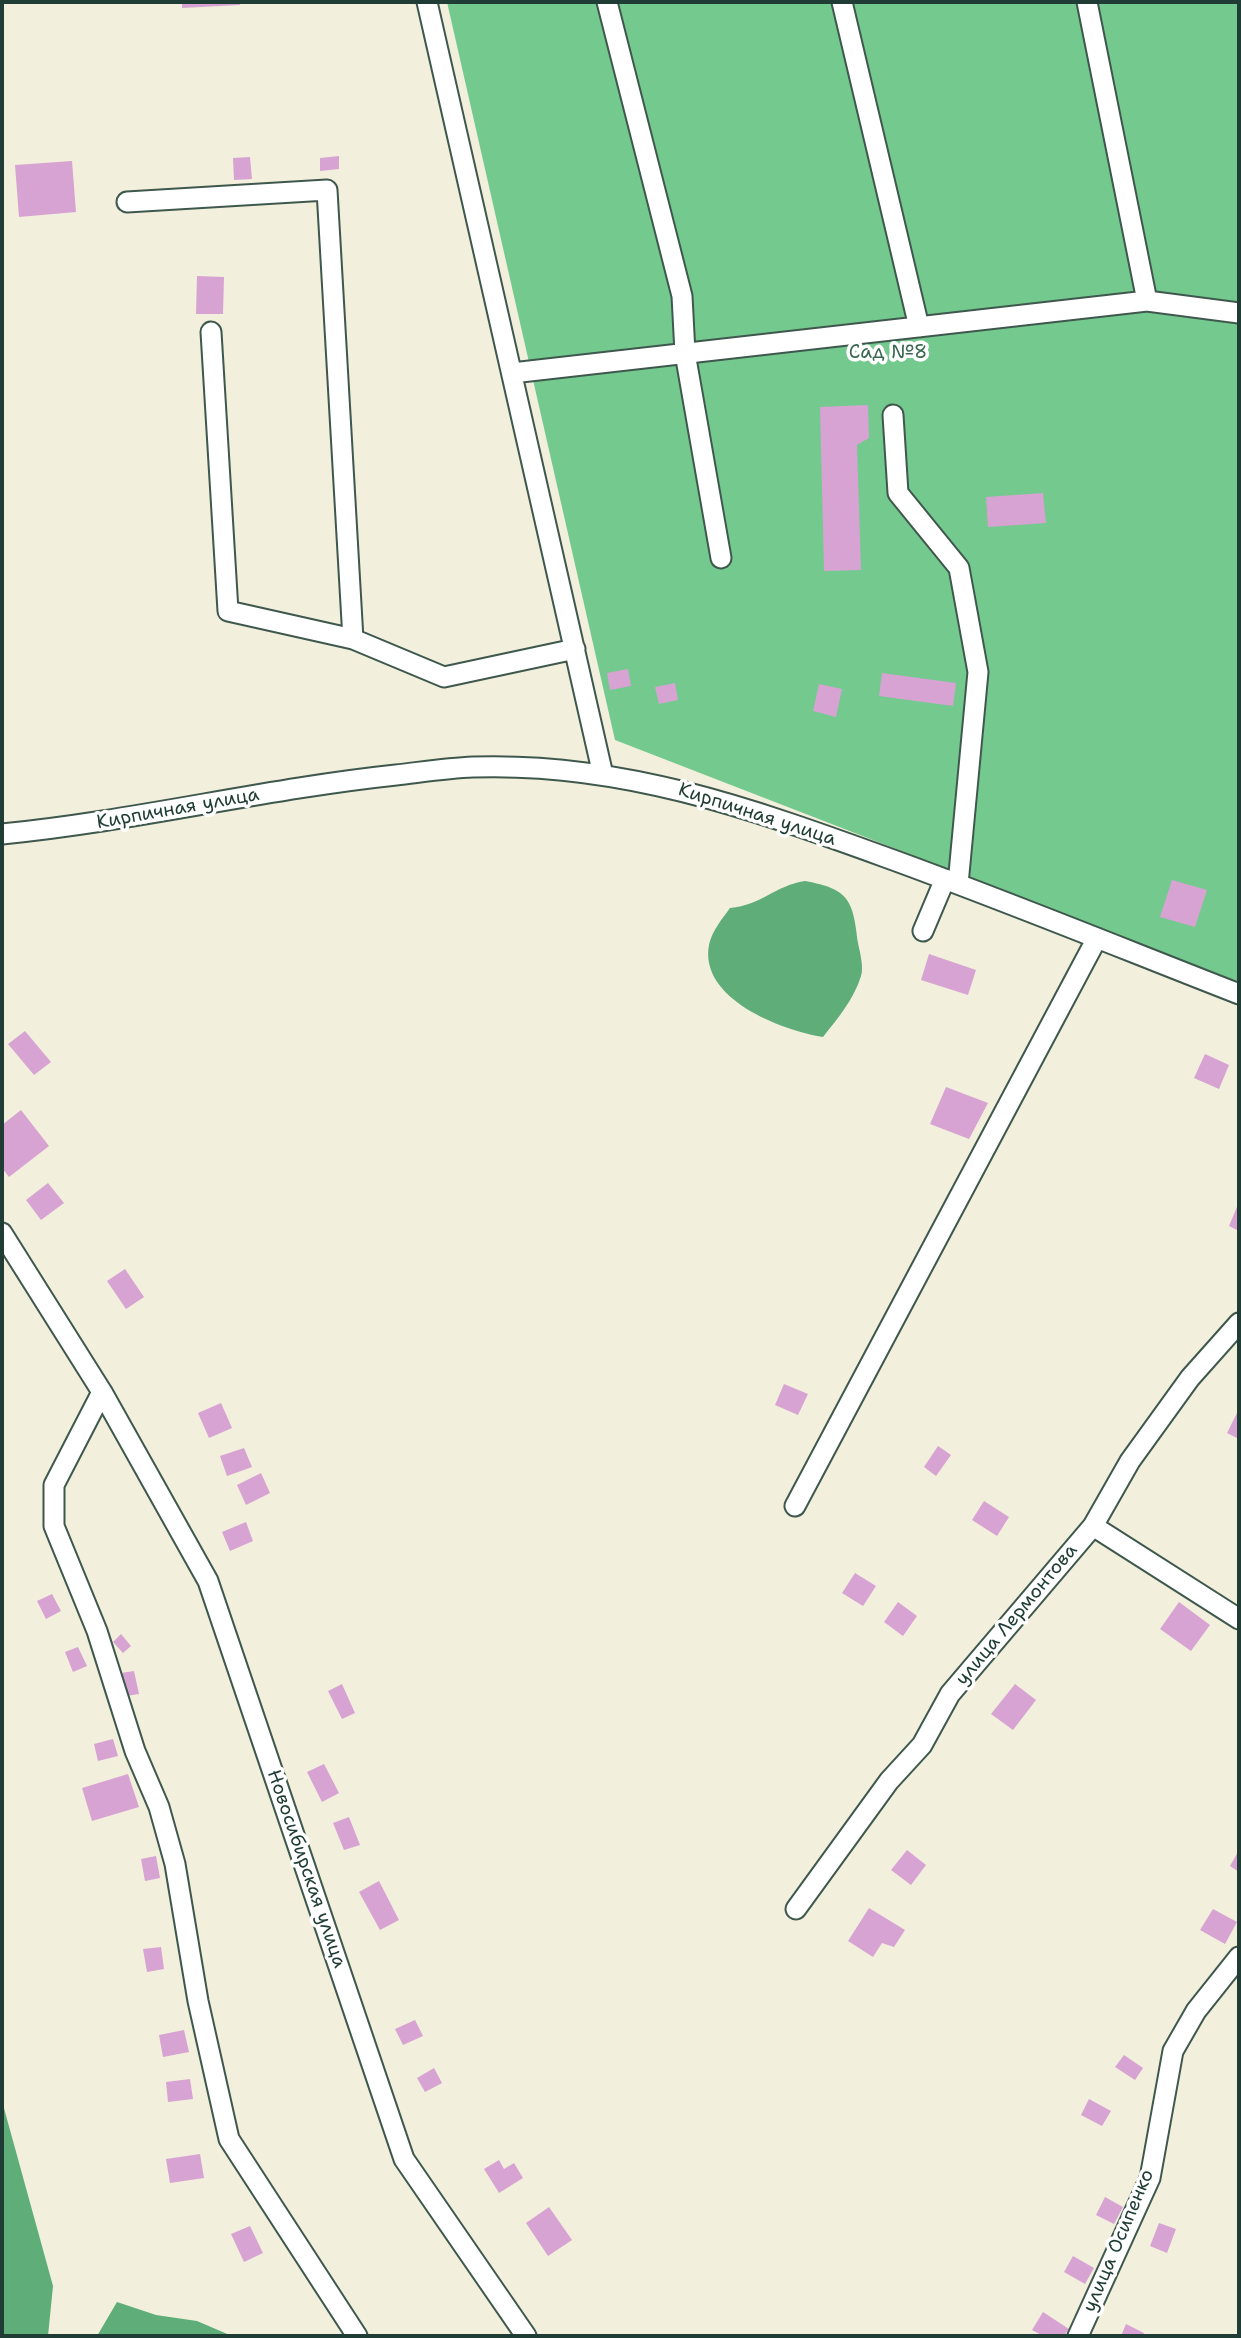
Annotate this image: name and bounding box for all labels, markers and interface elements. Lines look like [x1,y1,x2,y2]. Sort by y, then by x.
park label: Сад №8 [849,342,927,364]
street label: Кирпичная улица [675,779,839,851]
street label: Кирпичная улица [95,783,261,835]
street label: улица Лермонтова [951,1540,1083,1690]
street label: Новосибирская улица [261,1767,351,1971]
street label: улица Осипенко [1079,2166,1159,2316]

